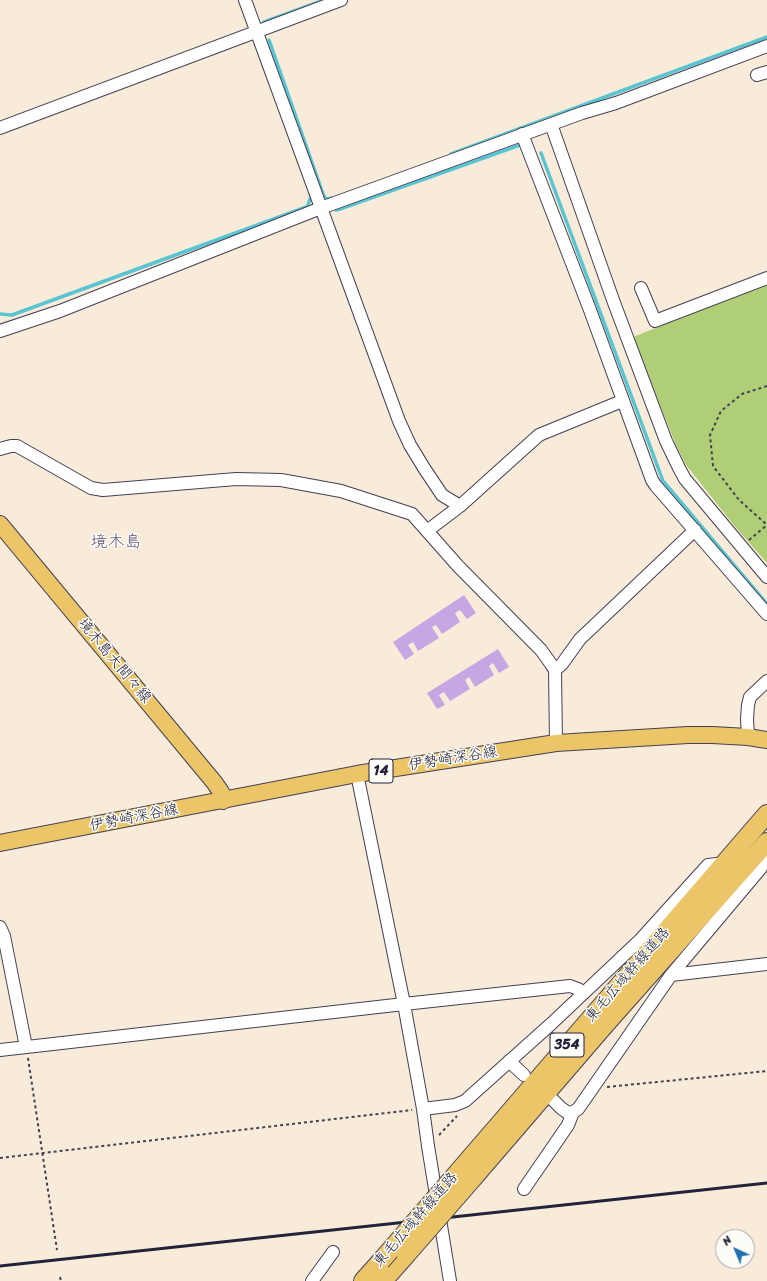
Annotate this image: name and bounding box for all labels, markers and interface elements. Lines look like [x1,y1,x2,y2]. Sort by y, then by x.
district label: 境木島 [91,533,141,553]
street label: 境木島大間々線 [73,615,155,707]
street label: 伊勢崎深谷線 [407,743,499,775]
road number: 14 [369,759,393,783]
street label: 伊勢崎深谷線 [88,801,180,835]
street label: 東毛広域幹線道路 [582,924,674,1026]
road number: 354 [550,1033,584,1057]
street label: 東毛広域幹線道路 [370,1169,462,1271]
north arrow [715,1229,755,1269]
text: N [718,1231,736,1250]

